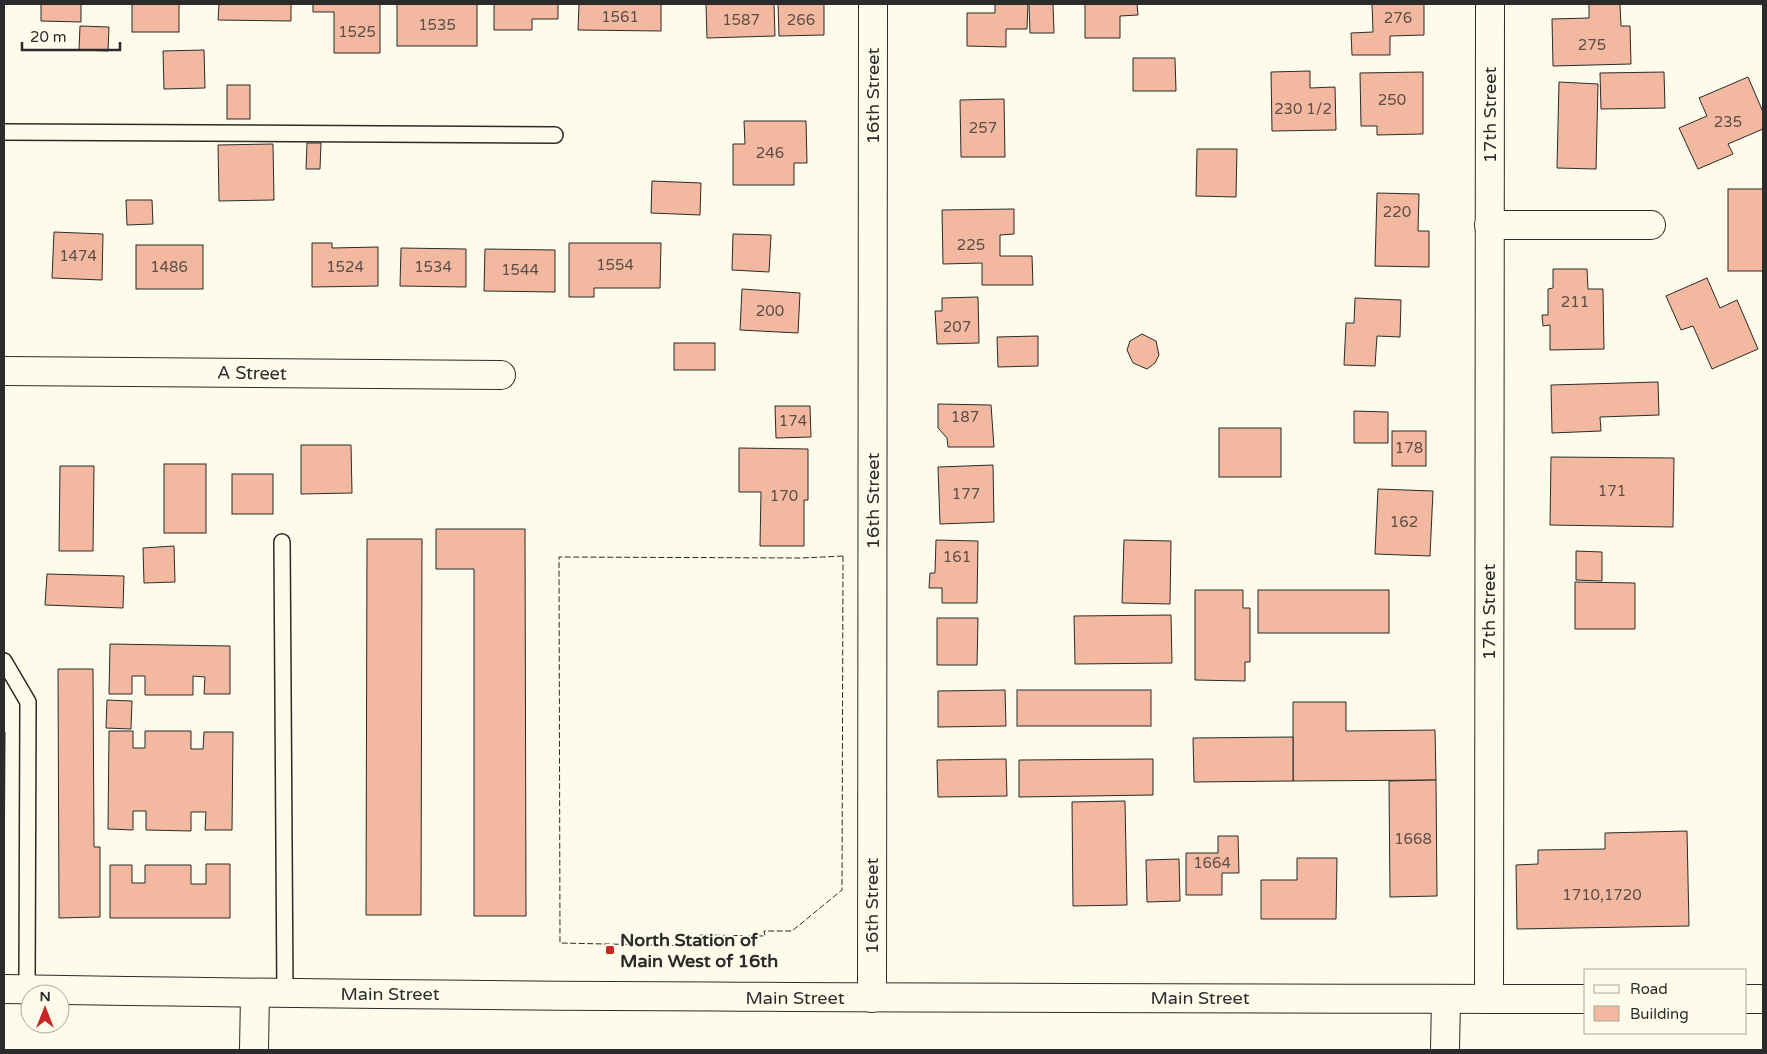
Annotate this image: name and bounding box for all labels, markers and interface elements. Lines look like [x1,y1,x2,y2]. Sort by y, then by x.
house number: 1561 [601,8,639,26]
house number: 276 [1384,9,1412,27]
house number: 1587 [722,11,760,29]
house number: 266 [787,11,815,29]
house number: 1535 [418,16,456,34]
scale bar [22,20,120,52]
house number: 1525 [338,23,376,41]
text: 20 m [30,28,67,46]
house number: 275 [1578,36,1606,54]
street label: 16th Street [862,48,884,144]
street label: 17th Street [1479,67,1501,163]
house number: 250 [1378,91,1406,109]
house number: 230 1/2 [1274,100,1332,118]
house number: 235 [1714,113,1742,131]
house number: 257 [969,119,997,137]
house number: 246 [756,144,784,162]
house number: 220 [1383,203,1411,221]
house number: 225 [957,236,985,254]
house number: 1474 [59,247,97,265]
house number: 1554 [596,256,634,274]
house number: 1486 [150,258,188,276]
house number: 1524 [326,258,364,276]
house number: 1534 [414,258,452,276]
house number: 1544 [501,261,539,279]
house number: 211 [1561,293,1589,311]
house number: 200 [756,302,784,320]
house number: 207 [943,318,971,336]
street label: A Street [217,361,287,385]
house number: 187 [951,408,979,426]
house number: 174 [779,412,807,430]
house number: 178 [1395,439,1423,457]
street label: 16th Street [862,453,884,549]
house number: 171 [1598,482,1626,500]
house number: 177 [952,485,980,503]
house number: 170 [770,487,798,505]
house number: 162 [1390,513,1418,531]
house number: 161 [943,548,971,566]
street label: 17th Street [1478,564,1500,660]
house number: 1668 [1394,830,1432,848]
house number: 1664 [1193,854,1231,872]
street label: 16th Street [861,858,883,954]
house number: 1710,1720 [1562,886,1642,904]
place label: North Station of Main West of 16th [620,929,778,972]
marker: North Station of Main West of 16th [604,944,616,956]
legend [1584,969,1747,1034]
text: Road [1630,980,1668,998]
street label: Main Street [340,983,440,1005]
north arrow [20,984,70,1034]
street label: Main Street [745,987,845,1009]
street label: Main Street [1150,987,1250,1009]
text: N [39,988,51,1005]
text: Building [1630,1005,1689,1023]

